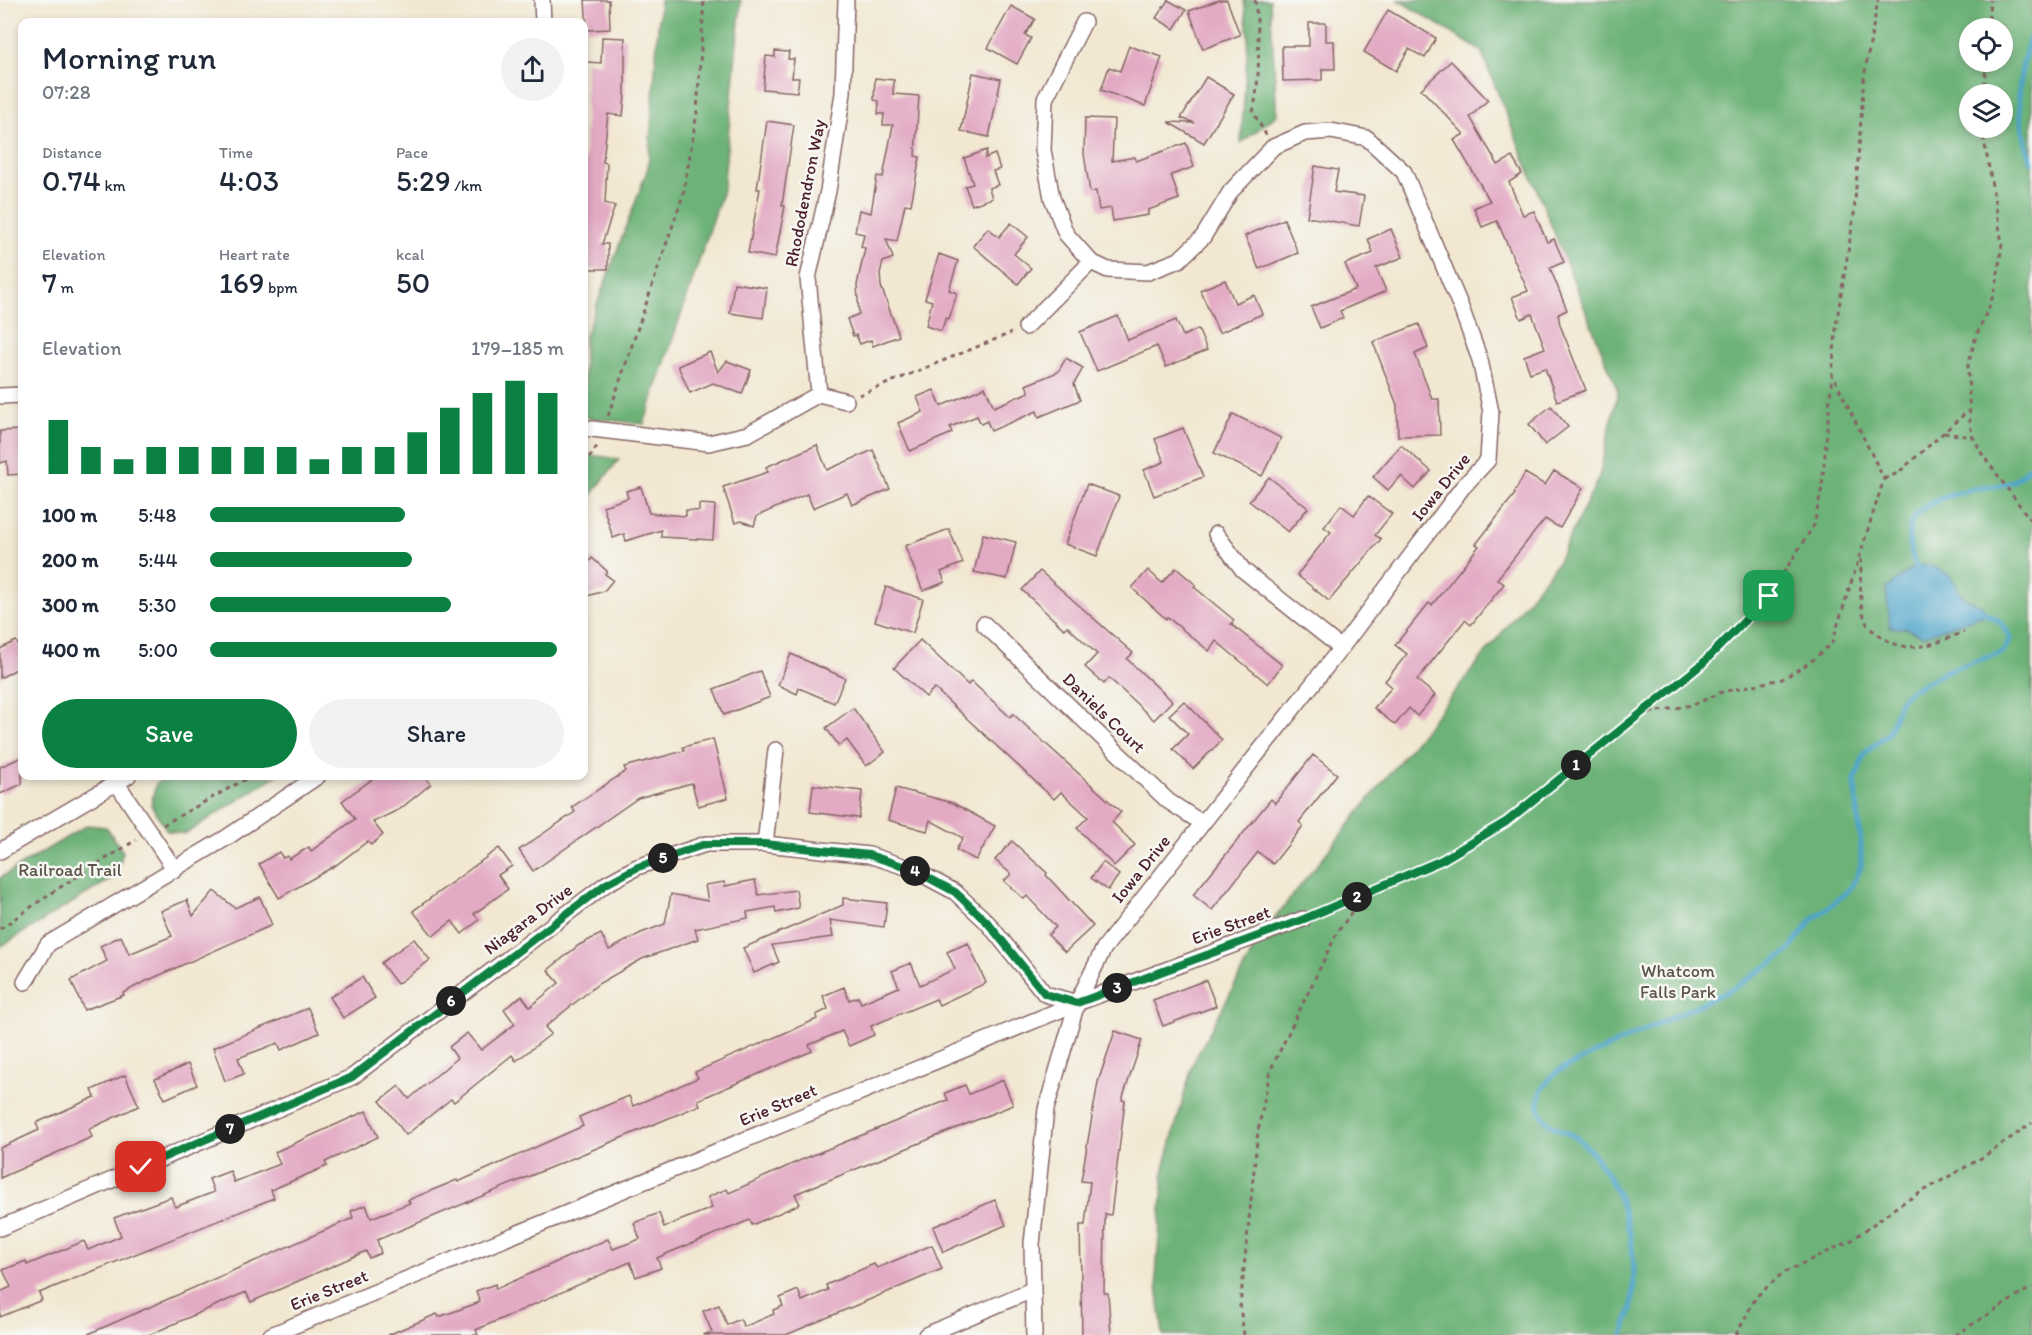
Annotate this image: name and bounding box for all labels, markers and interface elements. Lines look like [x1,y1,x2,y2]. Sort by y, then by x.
map controls [1959,18,2013,138]
button: locate [1959,18,2013,72]
text: Morning run [42,38,217,77]
button: share [501,38,564,101]
text: 07:28 [42,80,91,104]
button: layers [1959,84,2013,138]
street label: Rhododendron Way [780,117,830,269]
text: Distance [42,143,102,162]
text: Time [219,143,253,162]
text: Pace [396,143,428,162]
text: 0.74 [42,162,101,199]
text: 4:03 [219,162,279,199]
text: 5:29 [396,162,451,199]
text: km [101,176,126,195]
text: /km [451,176,482,195]
text: Elevation [42,245,106,264]
text: Heart rate [219,245,290,264]
text: kcal [396,245,424,264]
text: 7 [42,264,57,301]
text: 169 [219,264,264,301]
text: 50 [396,264,430,301]
text: m [57,278,74,297]
text: bpm [264,278,298,297]
text: Elevation [42,336,121,360]
text: 179–185 m [471,336,564,360]
street label: Iowa Drive [1407,448,1475,526]
text: 100 m [42,503,97,527]
text: 5:48 [138,503,176,527]
text: 200 m [42,548,98,572]
text: 5:44 [138,548,177,572]
pin [1743,570,1794,621]
icon: arrive [1752,579,1785,612]
text: 300 m [42,593,99,617]
text: 5:30 [138,593,177,617]
text: 400 m [42,638,100,662]
text: 5:00 [138,638,178,662]
street label: Daniels Court [1058,668,1150,758]
button: Save [42,699,297,768]
button: Share [309,699,564,768]
pin: 1 [1561,750,1591,780]
text: 1 [1572,755,1580,774]
street label: Iowa Drive [1107,830,1175,908]
pin: 5 [648,843,678,873]
text: 5 [659,848,667,867]
pin: 4 [900,856,930,886]
park label: Railroad Trail [18,859,122,881]
text: 4 [910,861,920,880]
street label: Niagara Drive [479,879,577,959]
pin: 2 [1342,882,1372,912]
text: 2 [1353,887,1361,906]
street label: Erie Street [1189,901,1274,949]
park label: Whatcom Falls Park [1640,960,1716,1003]
pin: 3 [1102,973,1132,1003]
text: 3 [1113,978,1121,997]
pin: 6 [436,986,466,1016]
text: 6 [447,991,455,1010]
street label: Erie Street [736,1079,820,1131]
pin: 7 [215,1114,245,1144]
text: 7 [226,1119,234,1138]
pin [115,1141,166,1192]
icon: check [124,1150,157,1183]
street label: Erie Street [287,1264,371,1316]

